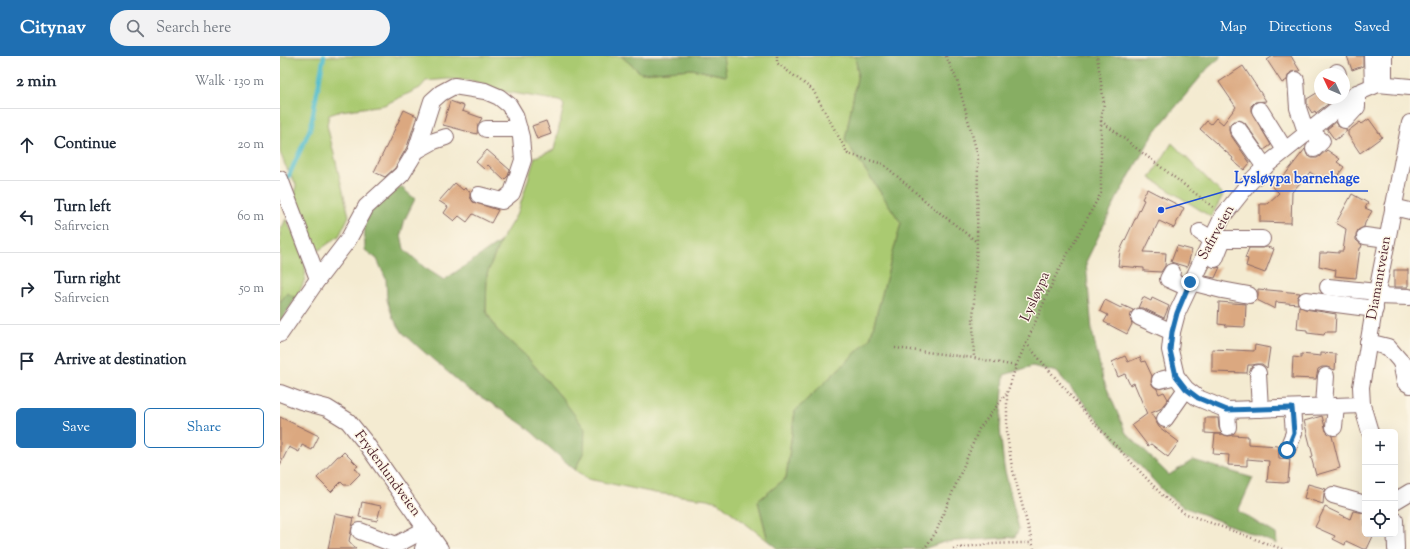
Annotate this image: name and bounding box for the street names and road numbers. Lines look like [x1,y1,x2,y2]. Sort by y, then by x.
street label: Safirveien [1194,202,1240,264]
street label: Diamantveien [1363,235,1397,321]
street label: Lysløypa [1016,268,1056,325]
street label: Frydenlundveien [349,427,425,521]

